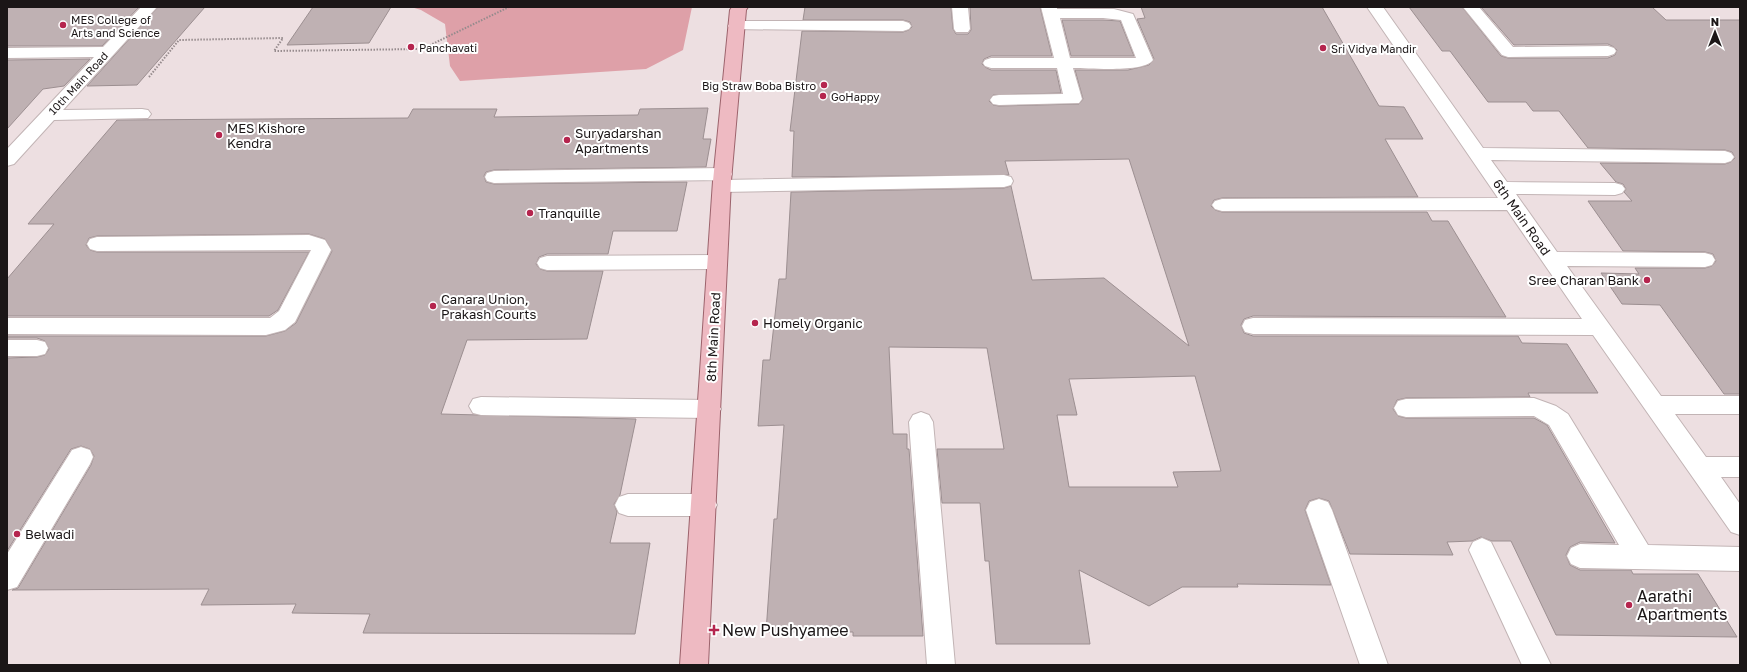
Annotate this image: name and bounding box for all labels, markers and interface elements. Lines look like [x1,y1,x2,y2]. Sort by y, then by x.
north arrow [1695,12,1735,52]
place label: MES College of Arts and Science [71,13,160,39]
text: N [1711,15,1719,28]
marker: MES College of Arts and Science [58,20,68,30]
place label: Panchavati [419,41,477,54]
marker: Panchavati [406,42,416,52]
place label: Sri Vidya Mandir [1331,42,1417,55]
marker: Sri Vidya Mandir [1318,43,1328,53]
street label: 10th Main Road [46,49,110,117]
place label: Big Straw Boba Bistro [702,79,816,92]
marker: Big Straw Boba Bistro [819,80,829,90]
place label: GoHappy [831,90,879,103]
marker: GoHappy [818,91,828,101]
place label: MES Kishore Kendra [227,120,305,151]
place label: Suryadarshan Apartments [575,125,662,156]
marker: MES Kishore Kendra [214,130,224,140]
marker: Suryadarshan Apartments [562,135,572,145]
street label: 6th Main Road [1490,176,1554,258]
place label: Tranquille [538,205,600,221]
marker: Tranquille [525,208,535,218]
place label: Sree Charan Bank [1528,272,1640,288]
marker: Sree Charan Bank [1642,275,1652,285]
place label: Canara Union, Prakash Courts [441,291,537,322]
street label: 8th Main Road [703,292,723,382]
marker: Canara Union, Prakash Courts [428,301,438,311]
place label: Homely Organic [763,315,863,331]
marker: Homely Organic [750,318,760,328]
place label: Belwadi [25,526,74,542]
marker: Belwadi [12,529,22,539]
place label: Aarathi Apartments [1637,586,1728,624]
marker: Aarathi Apartments [1624,600,1634,610]
place label: New Pushyamee [722,620,849,640]
marker: New Pushyamee [709,625,719,635]

